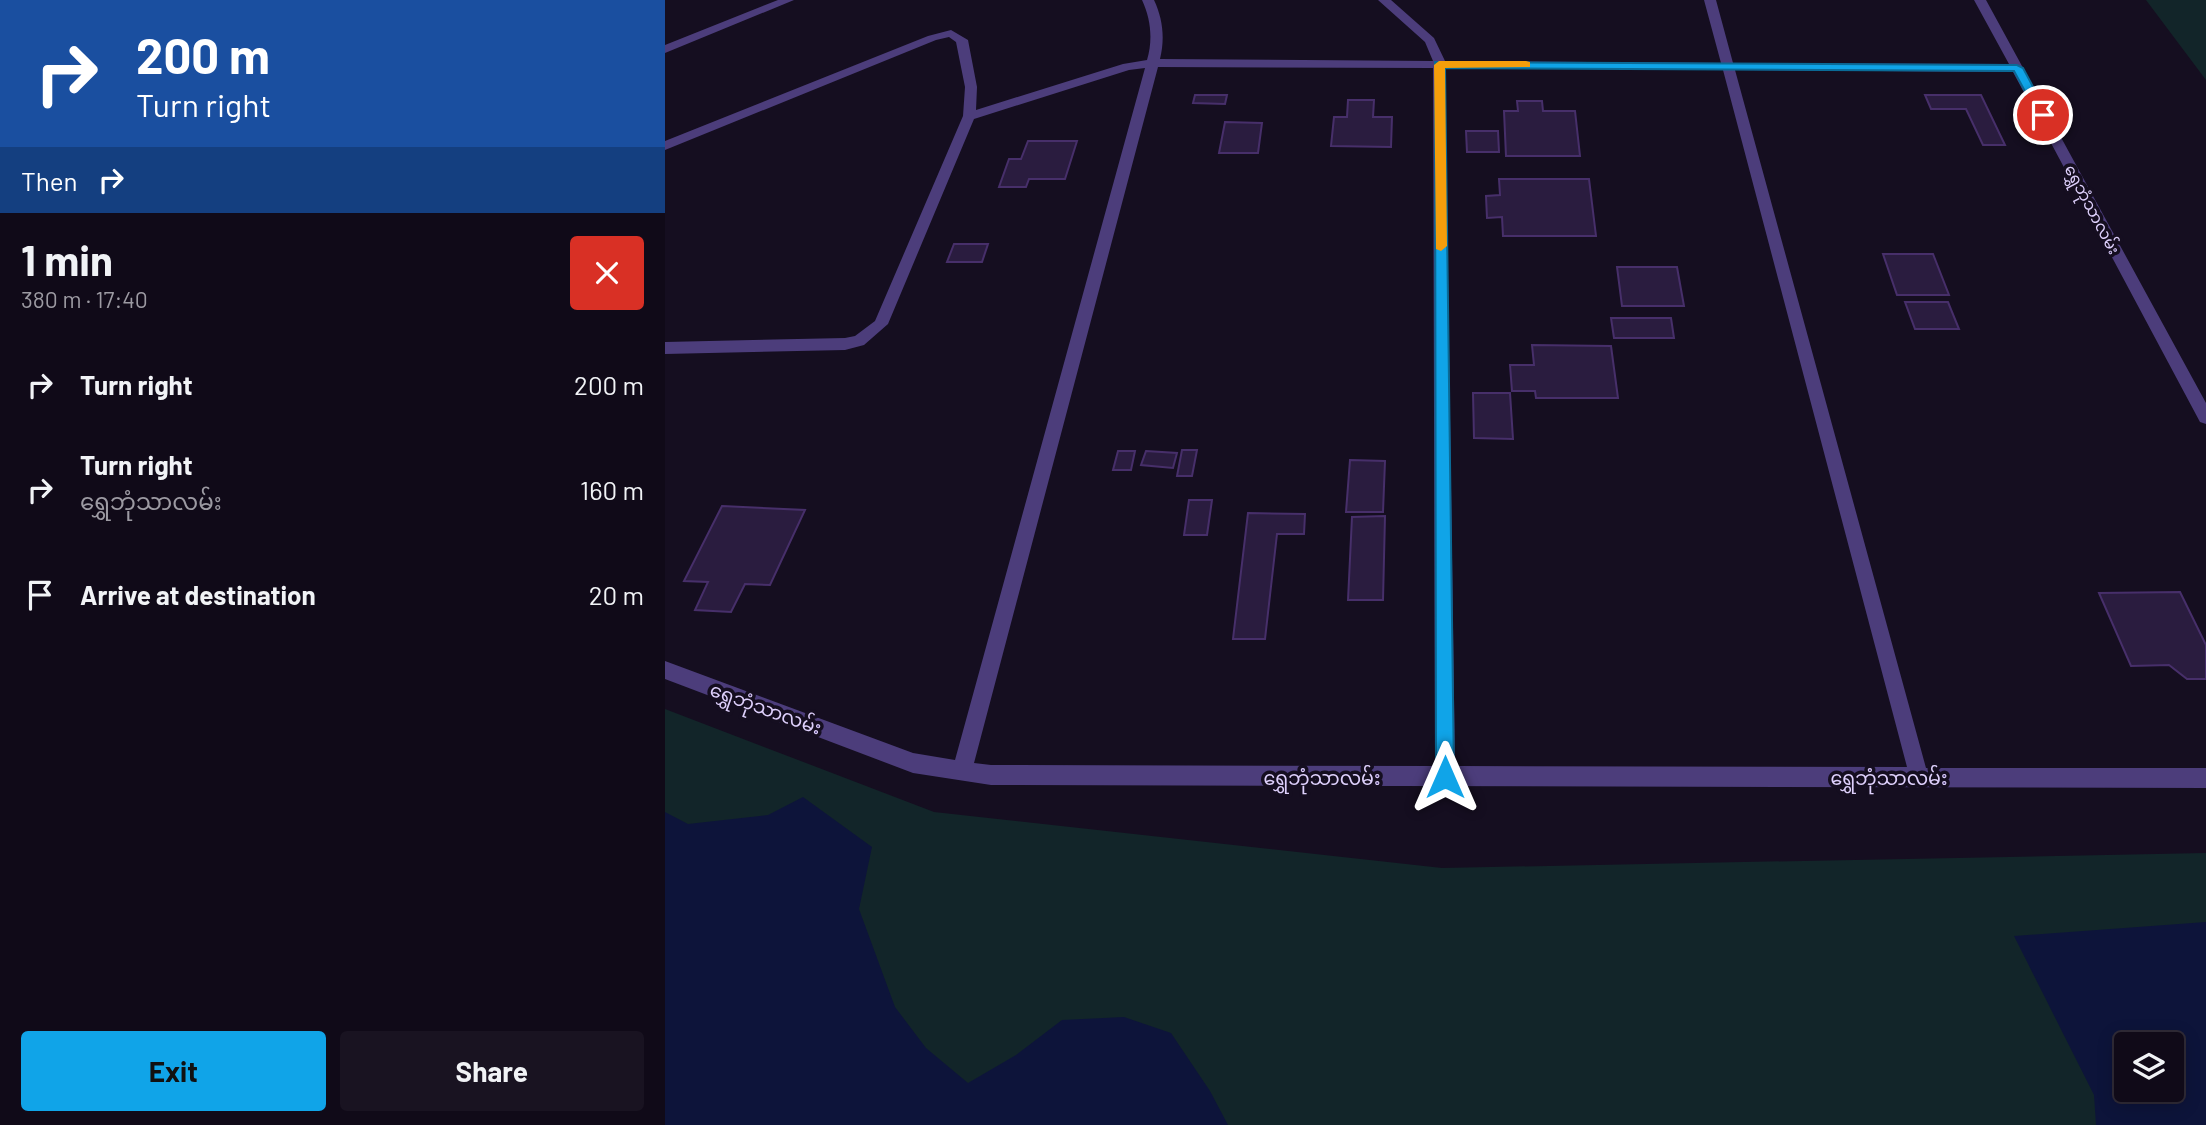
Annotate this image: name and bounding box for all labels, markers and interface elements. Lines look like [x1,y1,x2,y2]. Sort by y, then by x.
text: 200 m [136,25,270,84]
icon: right [21,28,112,119]
text: Turn right [136,85,271,123]
pin [2013,85,2073,145]
icon: arrive [2024,96,2062,134]
icon: right [92,161,130,199]
street label: ရွှေဘုံသာလမ်း [2056,161,2125,260]
text: Then [21,165,78,196]
text: 1 min [21,234,113,284]
button: close [570,236,644,310]
text: 380 m · 17:40 [21,285,148,313]
icon: right [21,366,59,404]
text: Turn right [80,369,193,400]
text: 200 m [574,369,644,400]
text: Turn right [80,449,193,480]
icon: right [21,471,59,509]
text: 160 m [580,474,644,505]
text: ရွှေဘုံသာလမ်း [80,487,222,515]
icon: arrive [21,576,59,614]
text: Arrive at destination [80,579,316,610]
text: 20 m [589,579,644,610]
street label: ရွှေဘုံသာလမ်း [705,675,826,744]
position arrow [1408,740,1482,814]
street label: ရွှေဘုံသာလမ်း [1263,764,1381,795]
street label: ရွှေဘုံသာလမ်း [1830,764,1948,795]
button: Exit [21,1031,326,1111]
button: Share [340,1031,644,1111]
map controls [2114,1032,2184,1102]
button: layers [2114,1032,2184,1102]

